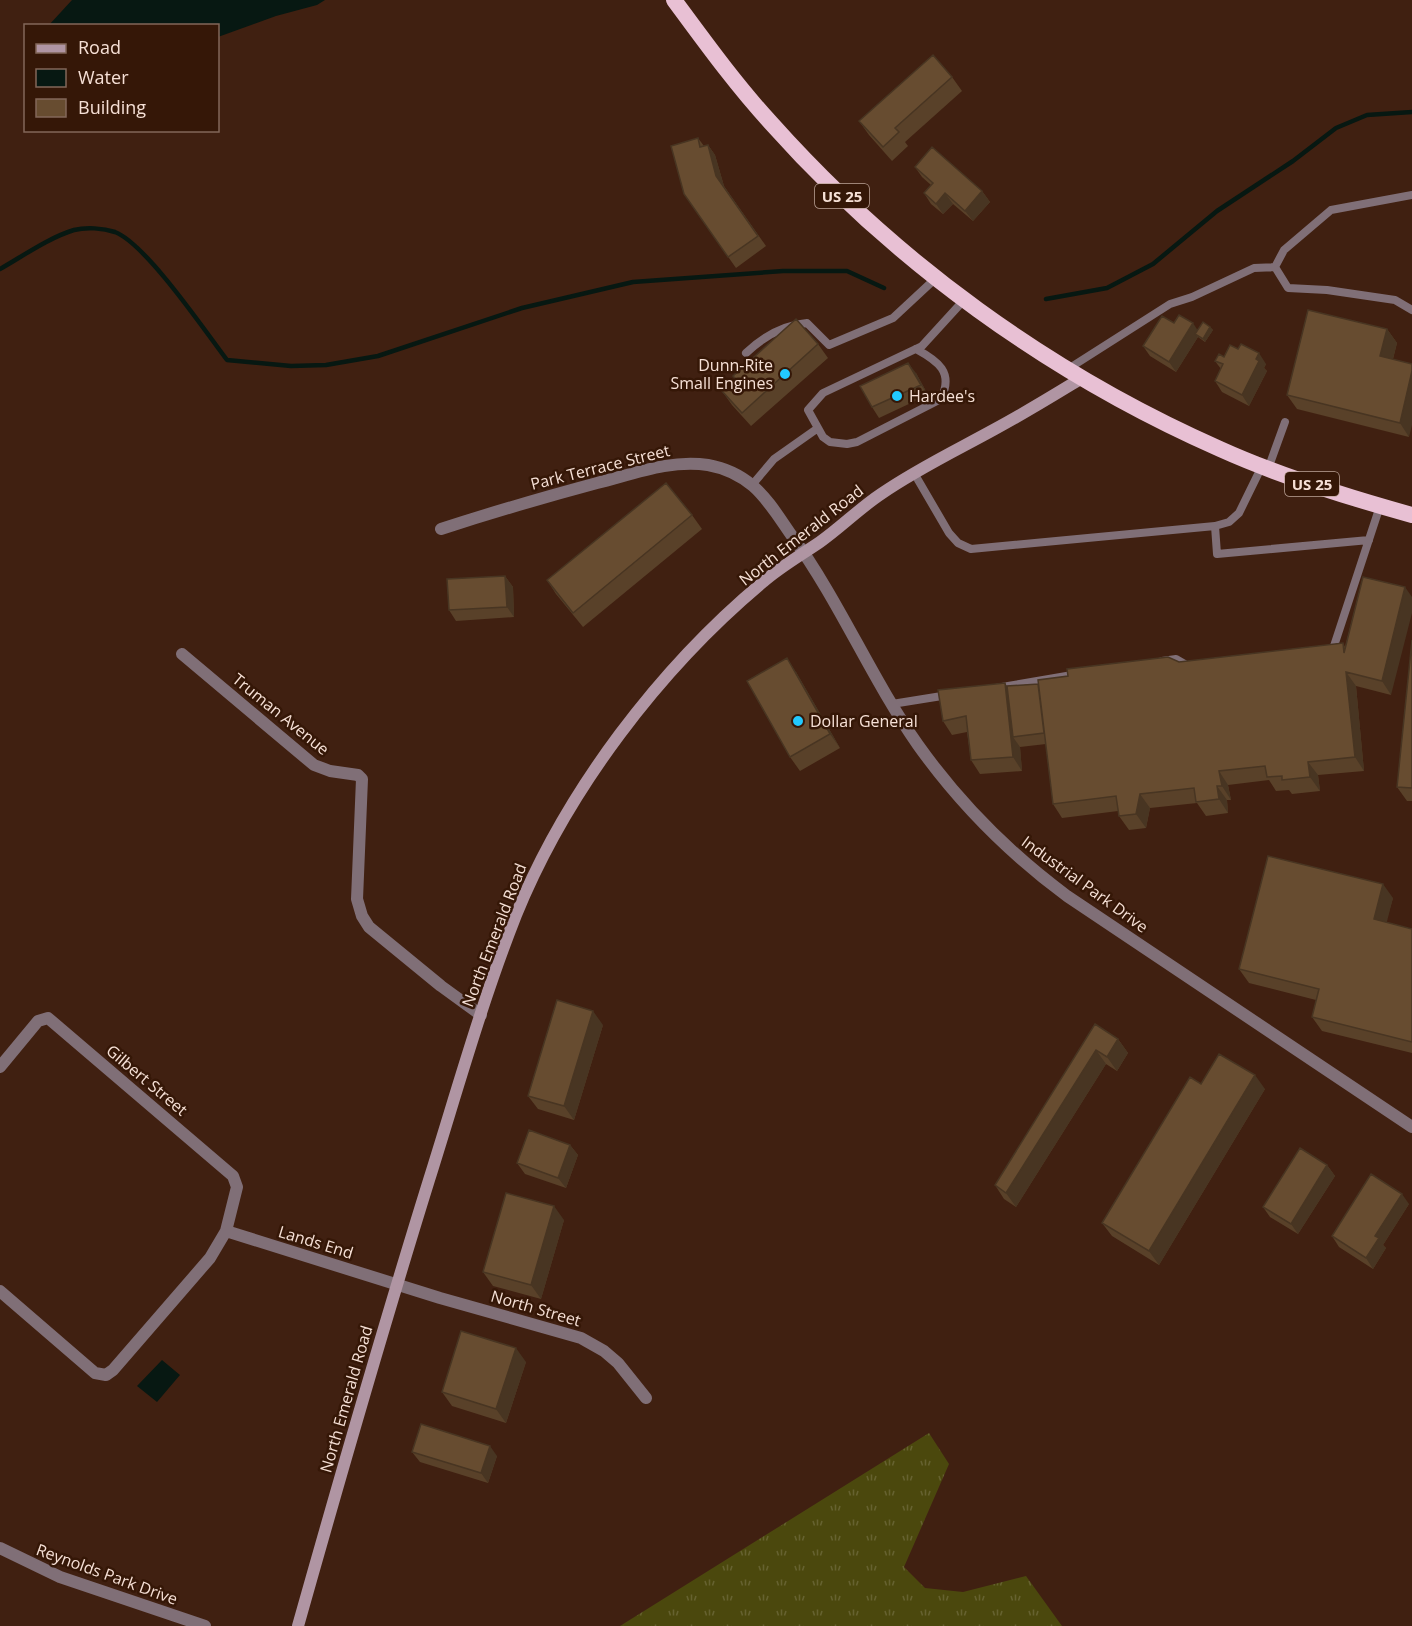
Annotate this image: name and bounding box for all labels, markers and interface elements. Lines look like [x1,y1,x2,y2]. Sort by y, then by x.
legend [24,24,219,132]
text: Road [78,35,121,59]
text: Water [78,65,129,89]
text: Building [78,95,146,119]
road number: US 25 [815,184,869,208]
place label: Dunn-Rite Small Engines [670,354,773,394]
marker: Dunn-Rite Small Engines [778,367,792,381]
place label: Hardee's [909,385,975,407]
marker: Hardee's [890,389,904,403]
street label: Park Terrace Street [528,439,672,495]
road number: US 25 [1285,472,1339,496]
street label: North Emerald Road [734,479,868,591]
street label: Truman Avenue [228,668,334,760]
place label: Dollar General [810,710,918,732]
marker: Dollar General [791,714,805,728]
street label: Industrial Park Drive [1017,831,1153,937]
street label: North Emerald Road [456,860,532,1010]
street label: Gilbert Street [102,1040,192,1121]
street label: Lands End [276,1220,356,1264]
street label: North Street [488,1285,584,1331]
street label: North Emerald Road [314,1323,378,1475]
street label: Reynolds Park Drive [33,1538,181,1610]

